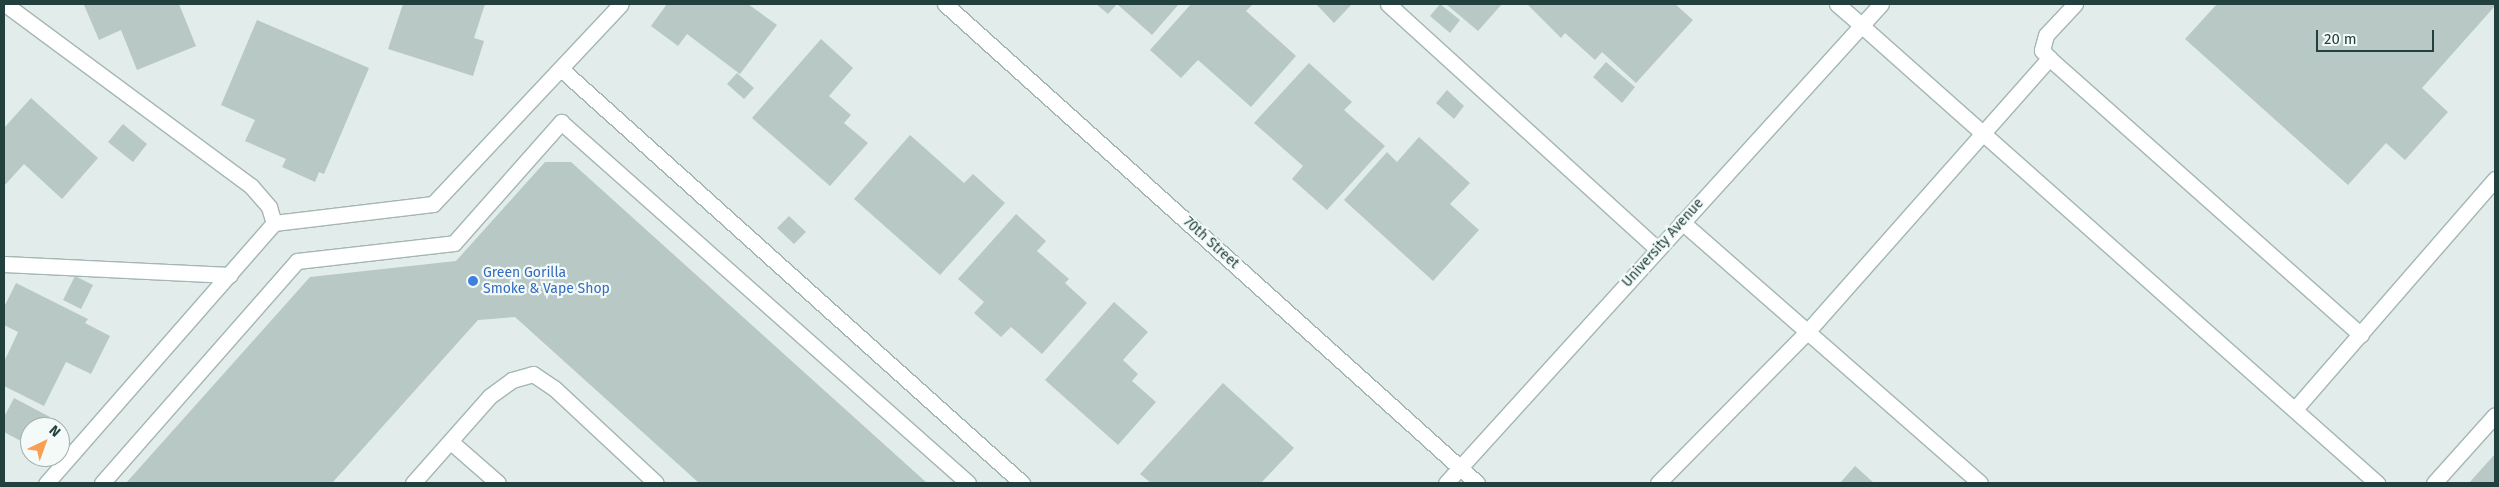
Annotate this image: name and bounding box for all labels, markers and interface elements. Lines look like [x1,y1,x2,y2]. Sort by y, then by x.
scale bar [2319,20,2436,52]
text: 20 m [2324,30,2357,48]
street label: University Avenue [1619,195,1707,291]
street label: 70th Street [1180,214,1242,272]
place label: Green Gorilla Smoke & Vape Shop [483,265,610,298]
marker: Green Gorilla Smoke & Vape Shop [467,275,479,287]
north arrow [20,417,70,467]
text: N [46,422,64,441]

